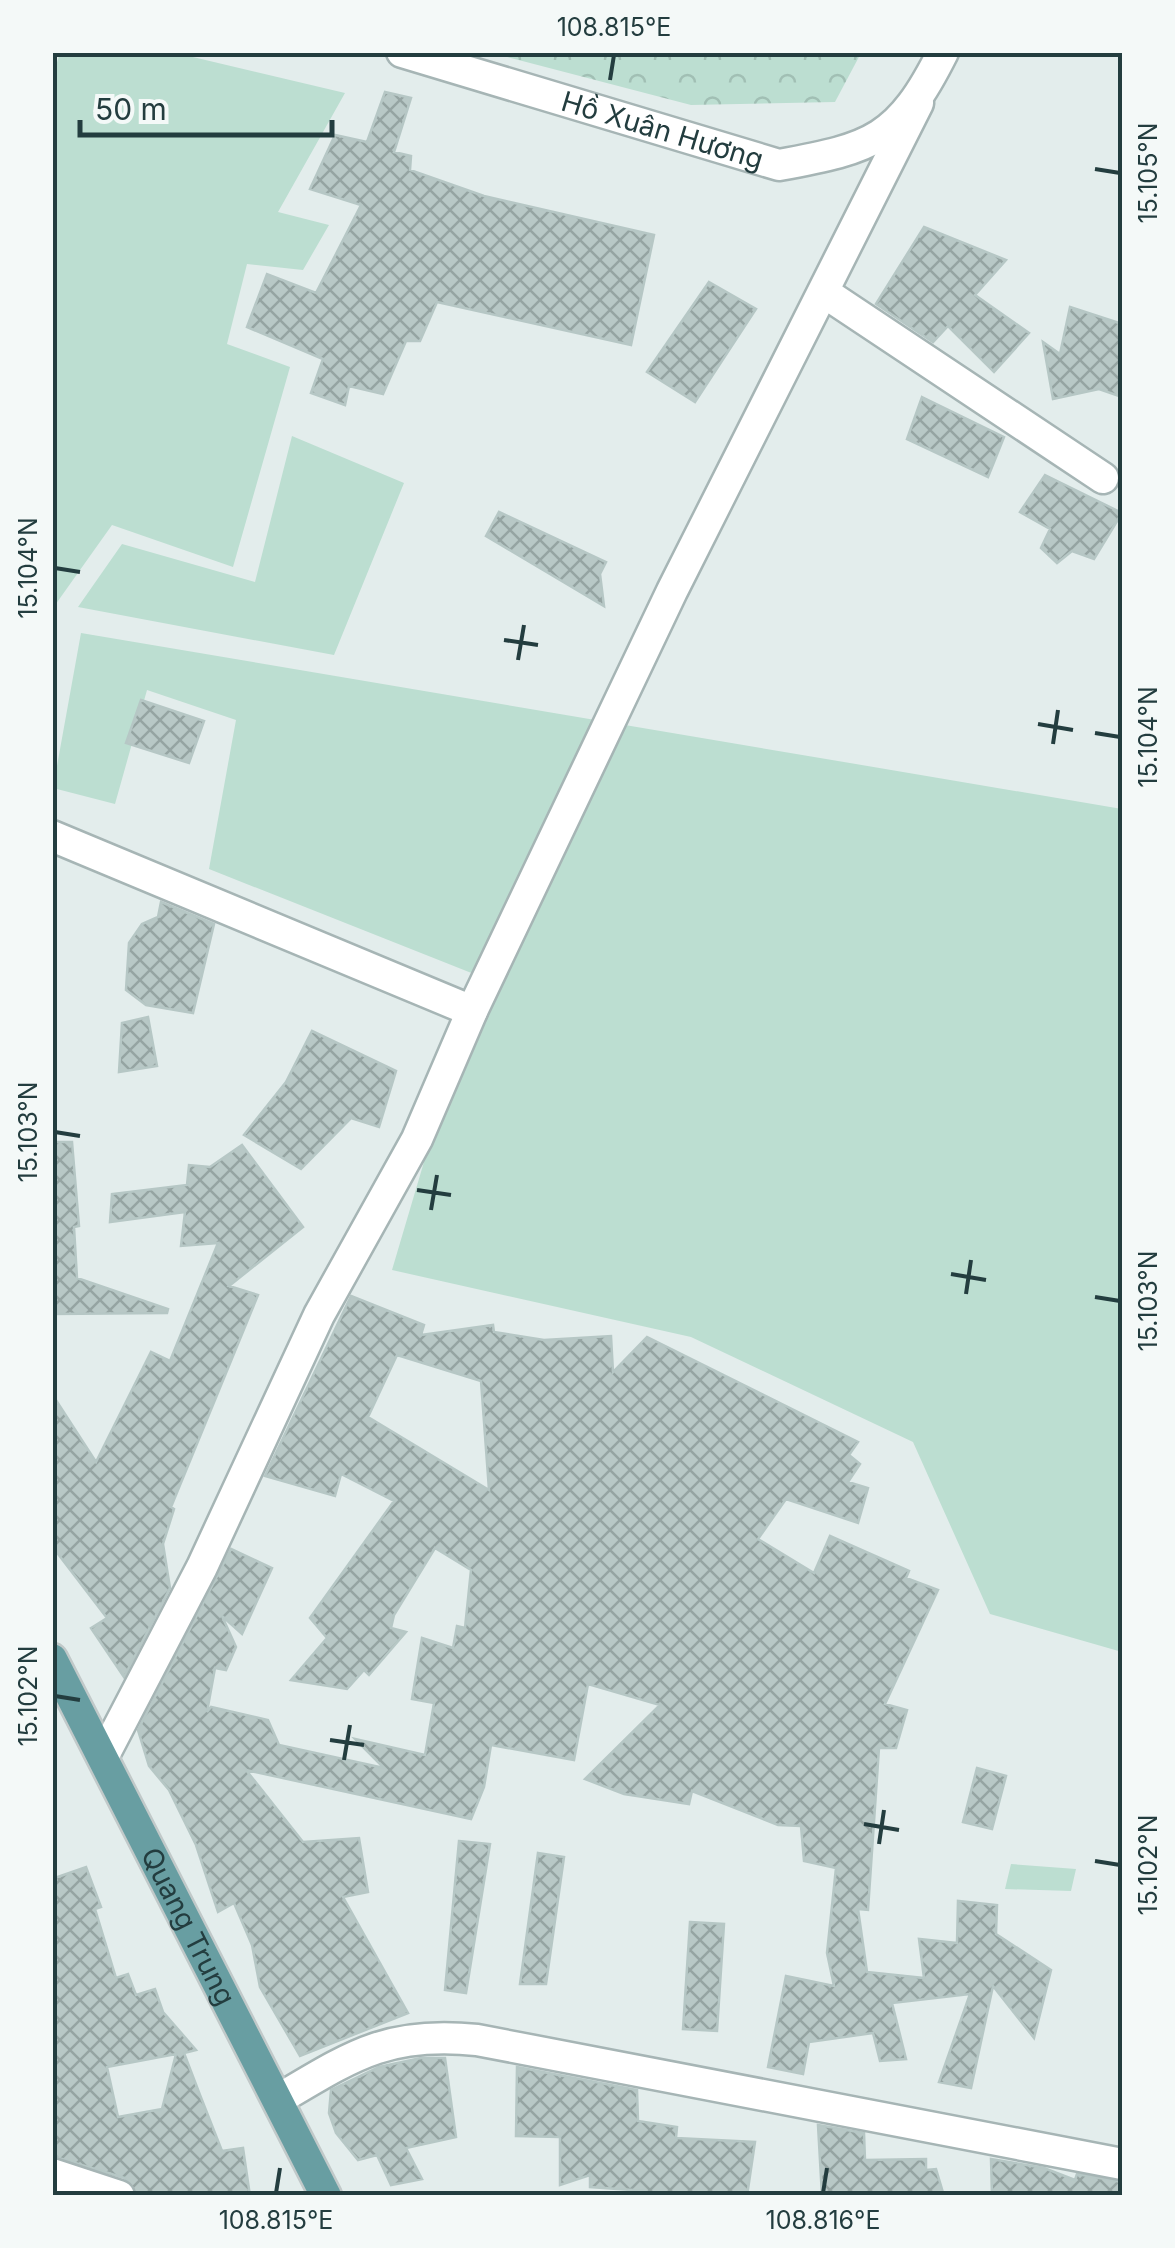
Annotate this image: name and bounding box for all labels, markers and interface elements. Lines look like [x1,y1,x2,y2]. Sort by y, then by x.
text: 108.815°E [557,12,671,42]
scale bar [80,75,332,137]
street label: Hồ Xuân Hương [558,84,768,176]
text: 50 m [95,91,167,127]
text: 15.105°N [1133,122,1163,224]
text: 15.104°N [13,517,43,619]
text: 15.104°N [1133,686,1163,788]
text: 15.103°N [13,1082,43,1182]
text: 15.103°N [1133,1251,1163,1351]
text: 15.102°N [13,1645,43,1747]
text: 15.102°N [1133,1814,1163,1916]
street label: Quang Trung [134,1842,243,2011]
text: 108.815°E [219,2205,333,2235]
text: 108.816°E [765,2205,881,2235]

